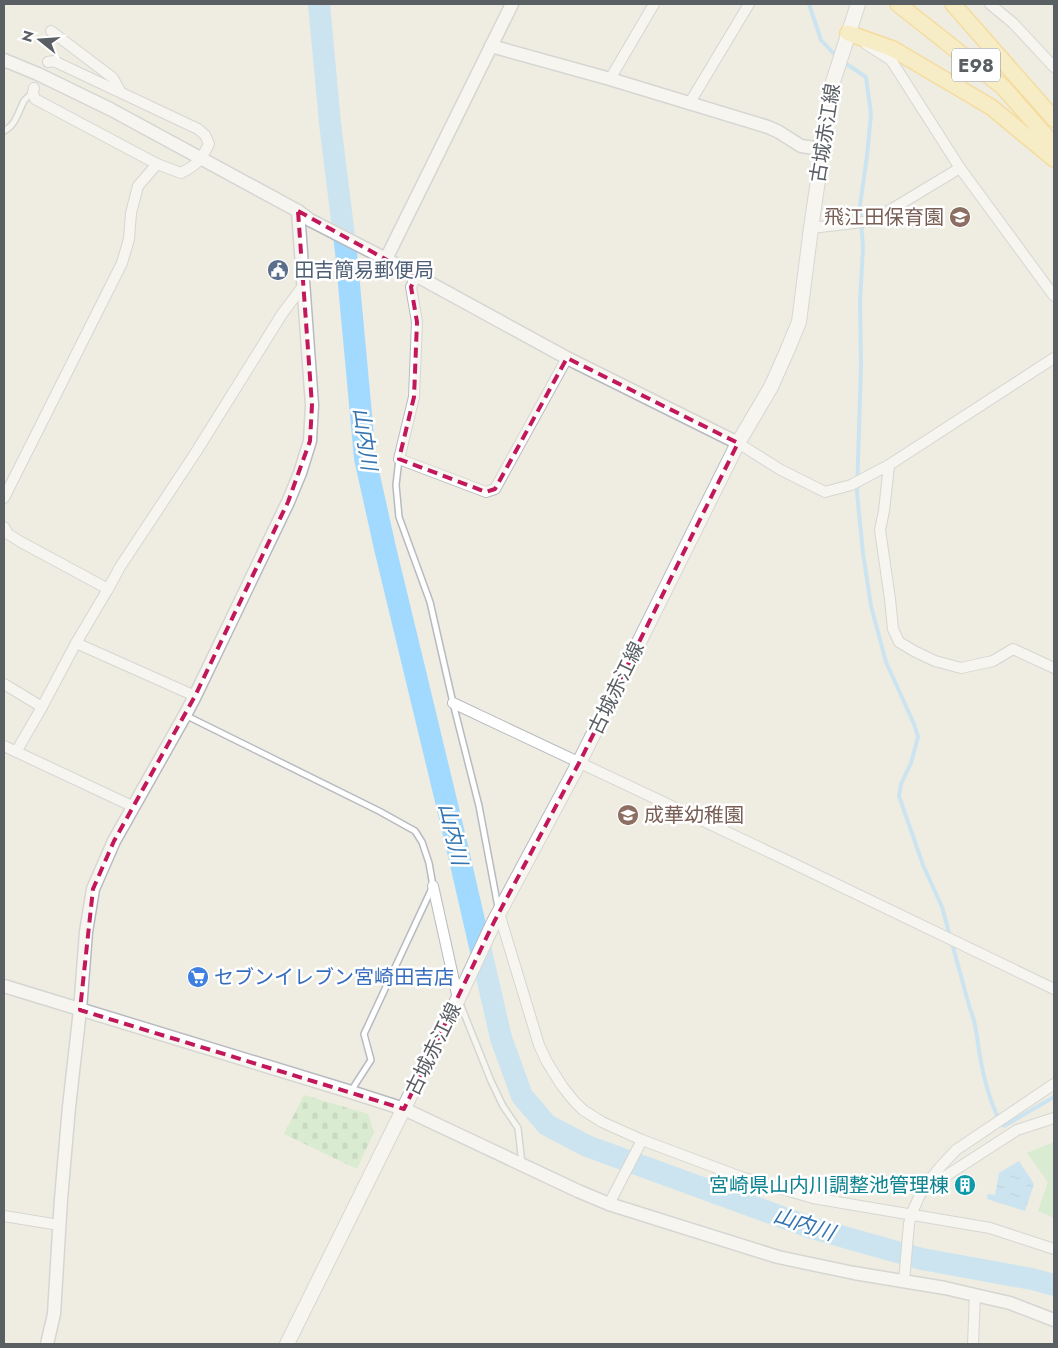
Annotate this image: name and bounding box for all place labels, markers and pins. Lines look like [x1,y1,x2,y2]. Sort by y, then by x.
place label: 飛江田保育園 [824,203,944,232]
school or university icon: 飛江田保育園 [948,205,972,229]
place label: 田吉簡易郵便局 [294,256,434,285]
public building icon: 田吉簡易郵便局 [266,258,290,282]
place label: 成華幼稚園 [644,801,744,830]
school or university icon: 成華幼稚園 [616,803,640,827]
place label: セブンイレブン宮崎田吉店 [214,963,454,992]
supermarket icon: セブンイレブン宮崎田吉店 [186,965,210,989]
place label: 宮崎県山内川調整池管理棟 [709,1171,949,1200]
building icon: 宮崎県山内川調整池管理棟 [953,1173,977,1197]

